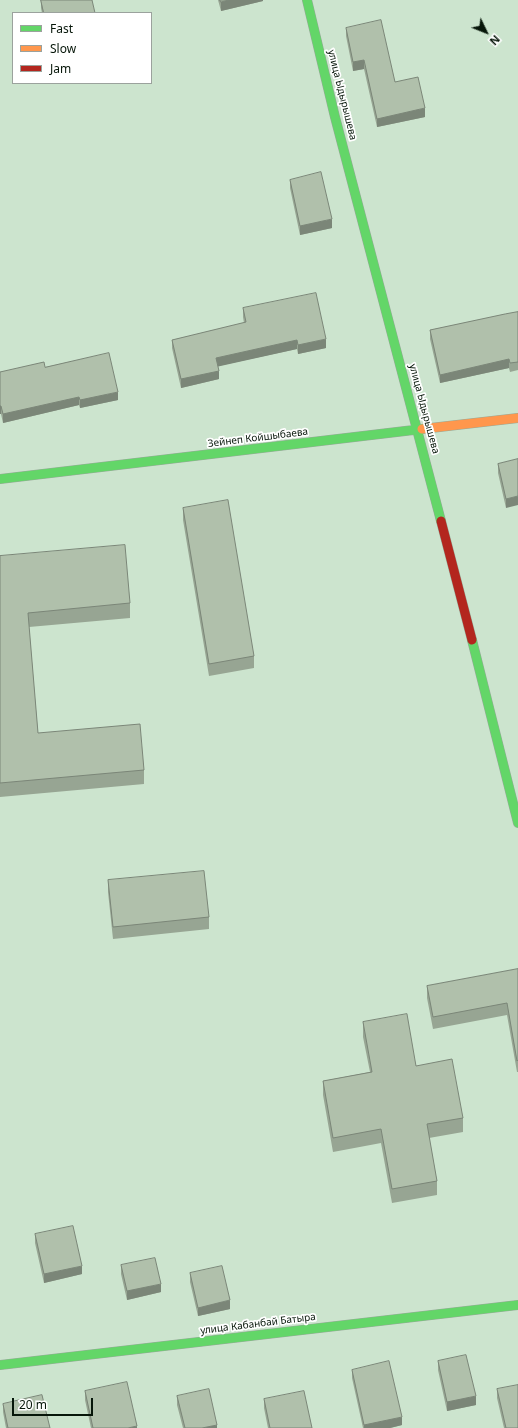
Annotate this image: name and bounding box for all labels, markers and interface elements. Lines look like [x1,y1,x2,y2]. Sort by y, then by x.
legend [12,12,152,84]
north arrow [466,12,506,52]
text: Fast [50,20,73,37]
text: N [487,32,504,49]
text: Slow [50,40,76,57]
street label: улица Ыдырышева [325,49,359,141]
text: Jam [50,60,71,77]
street label: улица Ыдырышева [406,363,442,455]
street label: Зейнеп Койшыбаева [207,426,309,450]
street label: улица Кабанбай Батыра [200,1311,316,1337]
scale bar [14,1390,95,1416]
text: 20 m [19,1396,47,1413]

